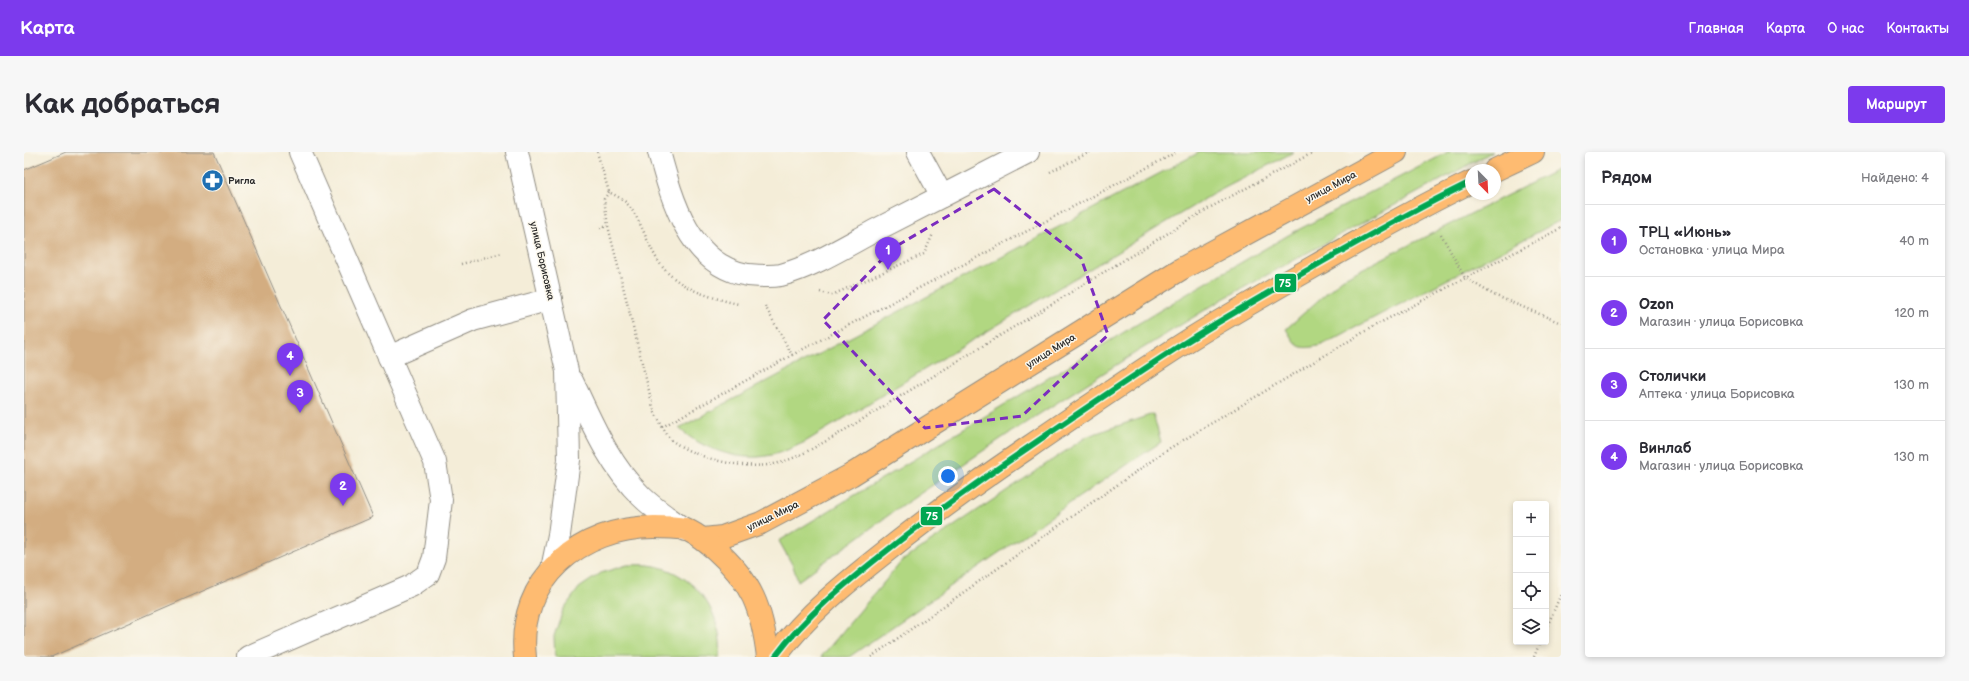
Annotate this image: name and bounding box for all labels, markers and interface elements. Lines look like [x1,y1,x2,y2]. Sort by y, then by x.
text: Карта [20,17,74,40]
text: Главная [1689,20,1744,37]
text: Карта [1766,20,1805,37]
text: О нас [1827,20,1864,37]
text: Контакты [1886,20,1949,37]
button: Маршрут [1848,86,1945,123]
text: Как добраться [24,88,221,121]
north arrow [1465,164,1501,200]
pharmacy icon: Ригла [199,168,225,194]
text: Рядом [1601,168,1652,188]
street label: улица Мира [1304,169,1359,205]
text: Найдено: 4 [1861,170,1929,186]
place label: Ригла [228,175,256,187]
street label: улица Борисовка [527,221,557,301]
text: ТРЦ «Июнь» [1639,223,1731,242]
text: 1 [1611,233,1617,249]
text: 40 m [1899,233,1929,249]
pin: 1 [875,237,901,270]
text: Остановка · улица Мира [1639,242,1785,258]
line badge: 75 [1274,273,1297,293]
text: 75 [1279,277,1292,290]
text: Ozon [1639,295,1674,314]
text: 2 [1610,305,1618,321]
text: 120 m [1894,305,1929,321]
text: Магазин · улица Борисовка [1639,314,1804,330]
street label: улица Мира [1024,331,1078,371]
pin: 4 [277,343,303,376]
text: Столички [1639,367,1706,386]
text: 3 [1610,377,1618,393]
text: 130 m [1894,377,1929,393]
pin: 3 [287,380,313,413]
text: Аптека · улица Борисовка [1639,386,1795,402]
text: Винлаб [1639,439,1692,458]
text: 4 [1610,449,1618,465]
text: 130 m [1894,449,1929,465]
text: Магазин · улица Борисовка [1639,458,1804,474]
your location [938,466,958,486]
pin: 2 [330,473,356,506]
street label: улица Мира [745,498,801,534]
map controls [1513,501,1549,645]
button: + [1513,501,1549,537]
line badge: 75 [920,506,943,526]
text: 75 [926,510,939,523]
button: − [1513,537,1549,573]
button: locate [1513,573,1549,609]
button: layers [1513,609,1549,645]

